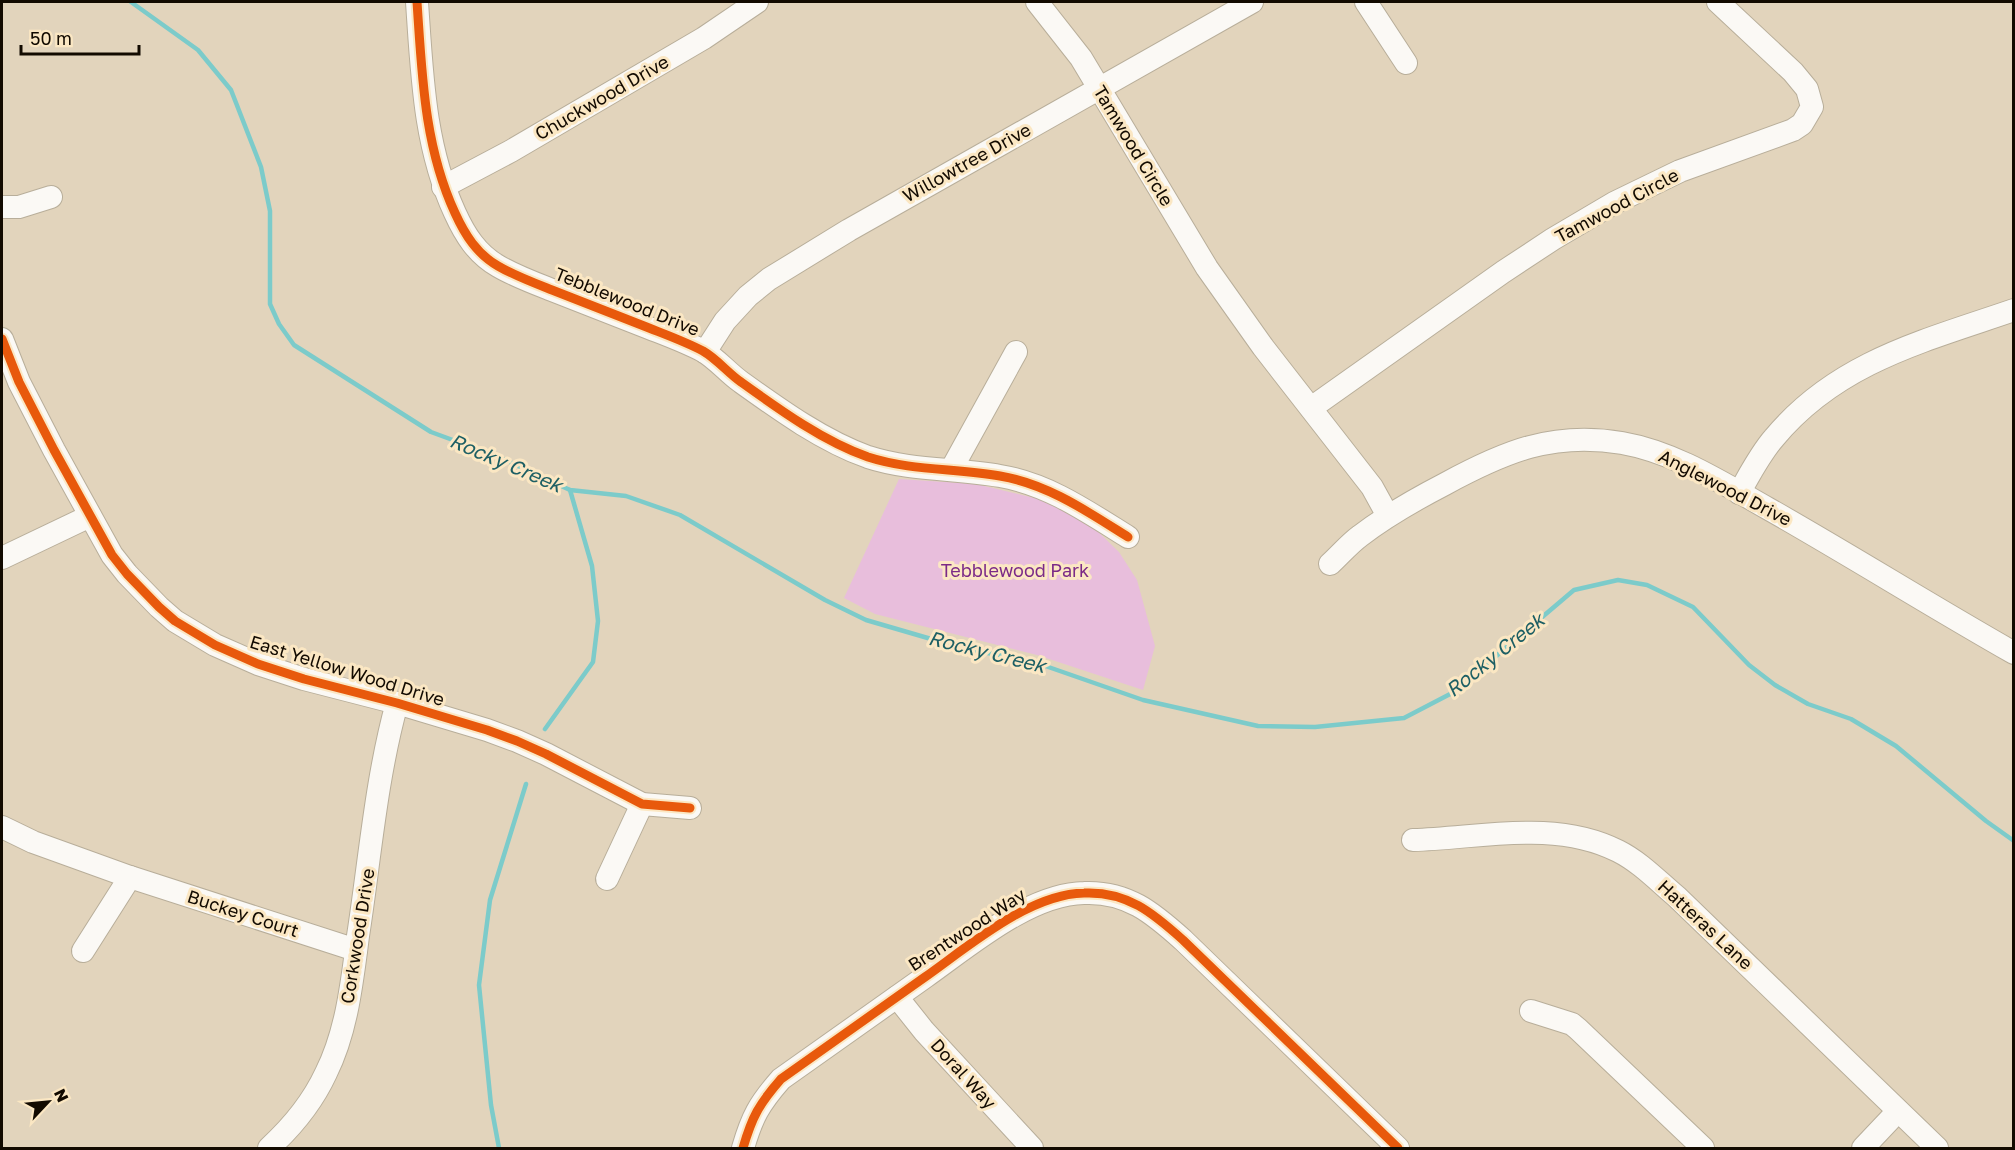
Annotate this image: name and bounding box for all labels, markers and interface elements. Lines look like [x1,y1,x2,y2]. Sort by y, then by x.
scale bar [21,18,140,56]
text: 50 m [30,27,72,49]
street label: Chuckwood Drive [531,50,672,144]
street label: Tamwood Circle [1089,81,1179,210]
street label: Willowtree Drive [899,118,1034,206]
street label: Tamwood Circle [1551,163,1682,247]
street label: Tebblewood Drive [552,262,703,340]
water label: Rocky Creek [446,428,569,498]
street label: Anglewood Drive [1655,444,1796,530]
park label: Tebblewood Park [941,559,1089,581]
water label: Rocky Creek [1440,606,1551,702]
water label: Rocky Creek [926,625,1051,679]
street label: East Yellow Wood Drive [247,630,447,710]
street label: Corkwood Drive [335,867,379,1005]
street label: Hatteras Lane [1654,875,1758,974]
street label: Brentwood Way [904,883,1029,975]
street label: Buckey Court [185,885,302,941]
street label: Doral Way [926,1034,1001,1113]
north arrow [18,1072,78,1132]
text: N [50,1086,73,1105]

